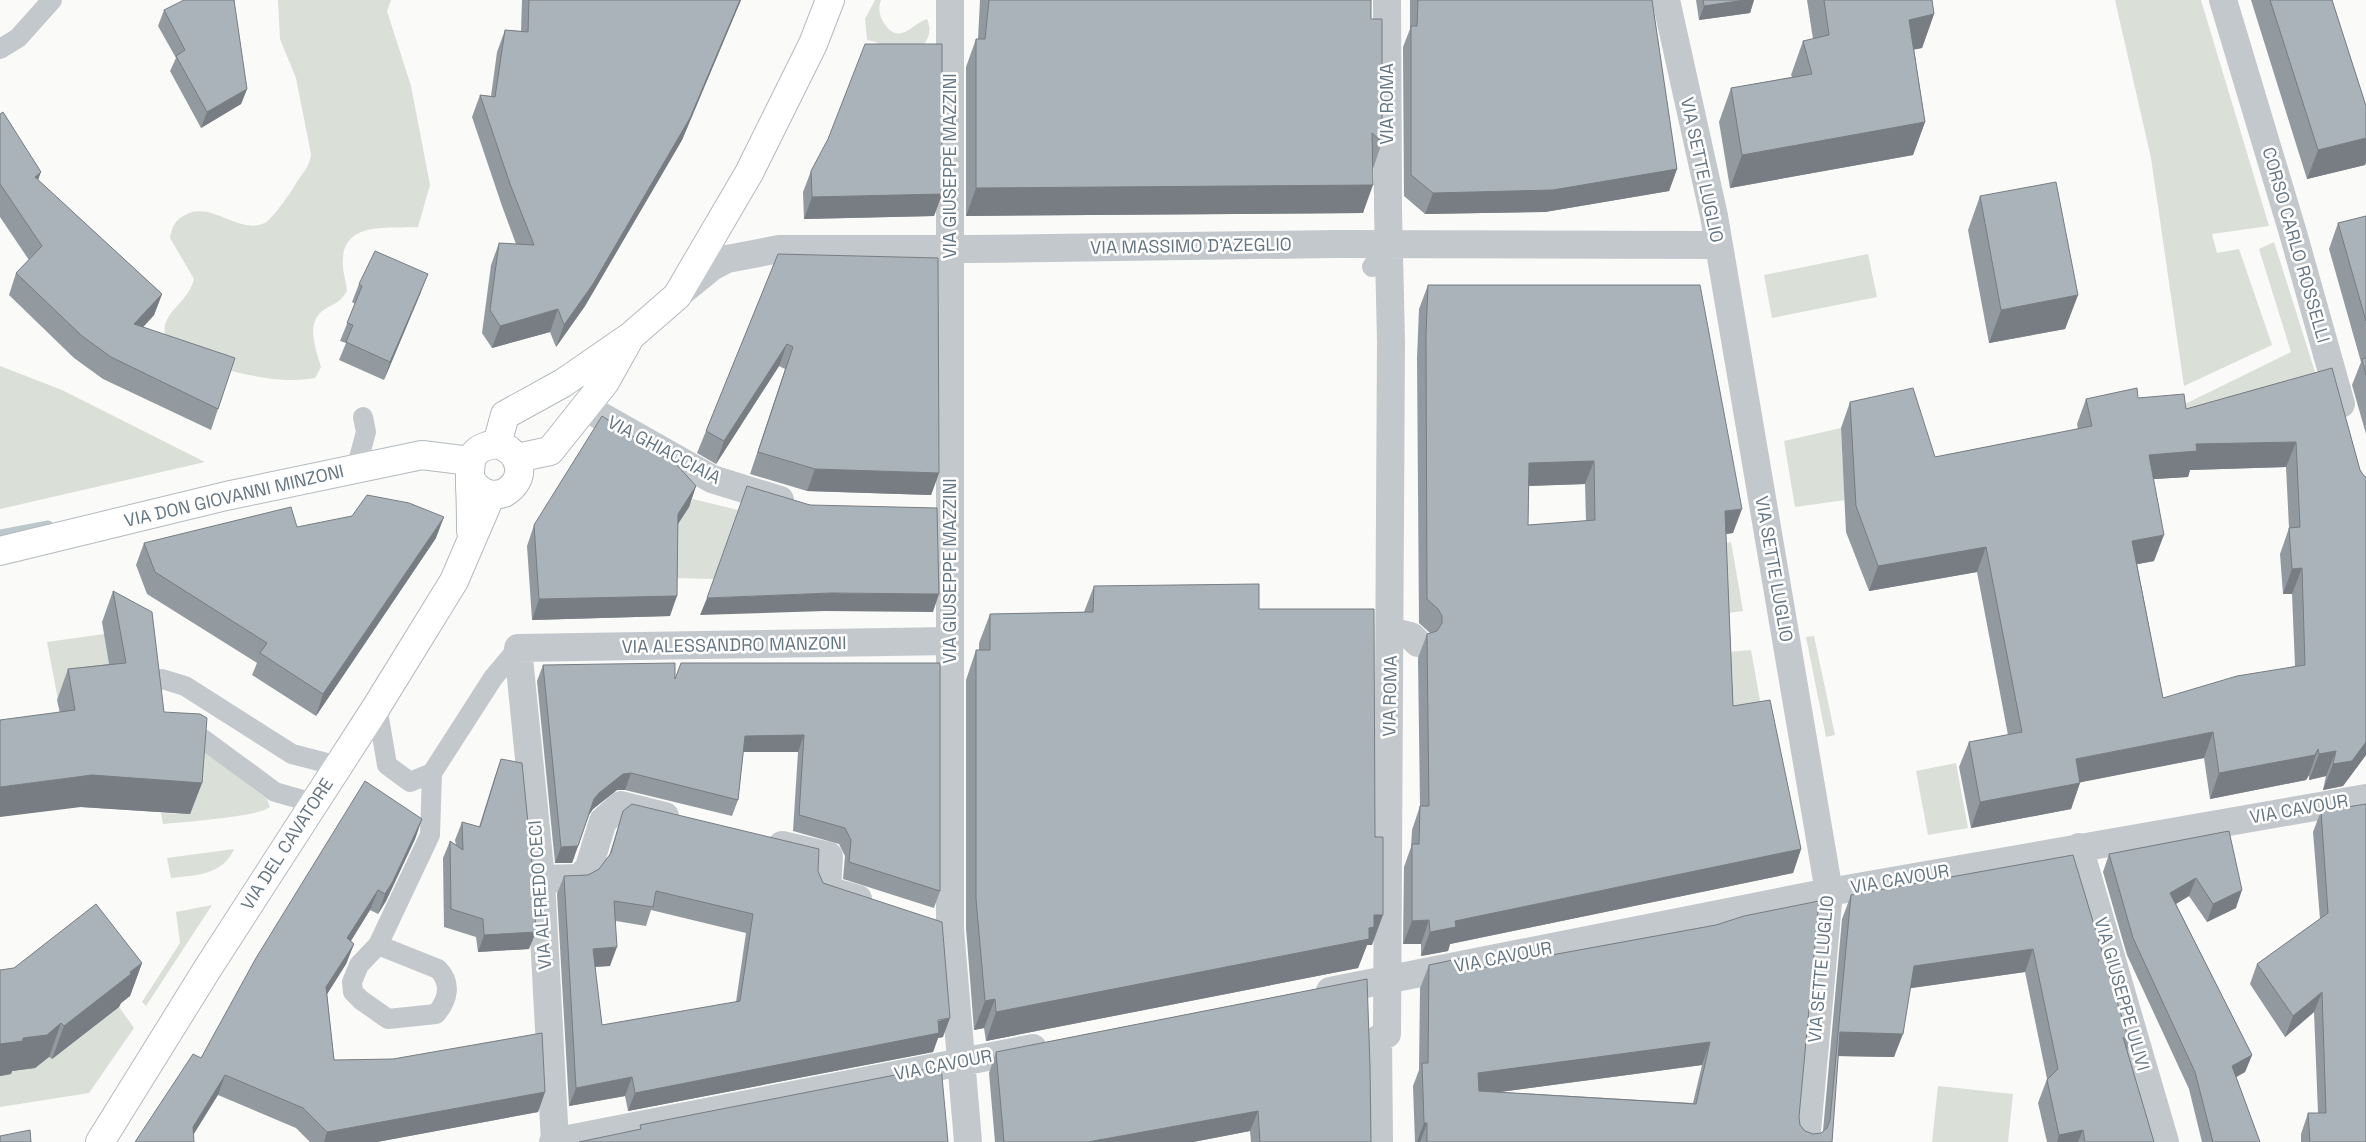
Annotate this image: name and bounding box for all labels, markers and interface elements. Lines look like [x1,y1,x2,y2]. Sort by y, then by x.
street label: VIA ROMA [1375,63,1398,145]
street label: VIA GIUSEPPE MAZZINI [938,73,961,259]
street label: VIA SETTE LUGLIO [1676,95,1729,245]
street label: CORSO CARLO ROSSELLI [2258,144,2335,345]
street label: VIA MASSIMO D'AZEGLIO [1090,232,1292,259]
street label: VIA GHIACCIAIA [604,410,725,489]
street label: VIA DON GIOVANNI MINZONI [122,459,346,532]
street label: VIA GIUSEPPE MAZZINI [938,478,961,664]
street label: VIA SETTE LUGLIO [1750,494,1799,644]
street label: VIA ALESSANDRO MANZONI [621,631,847,658]
street label: VIA ROMA [1377,655,1402,737]
street label: VIA DEL CAVATORE [235,773,338,914]
street label: VIA CAVOUR [2248,789,2350,828]
street label: VIA ALFREDO CECI [523,820,556,970]
street label: VIA CAVOUR [1849,859,1951,898]
street label: VIA SETTE LUGLIO [1803,894,1838,1044]
street label: VIA GIUSEPPE ULIVI [2090,914,2155,1073]
street label: VIA CAVOUR [1452,936,1554,977]
street label: VIA CAVOUR [892,1044,994,1085]

